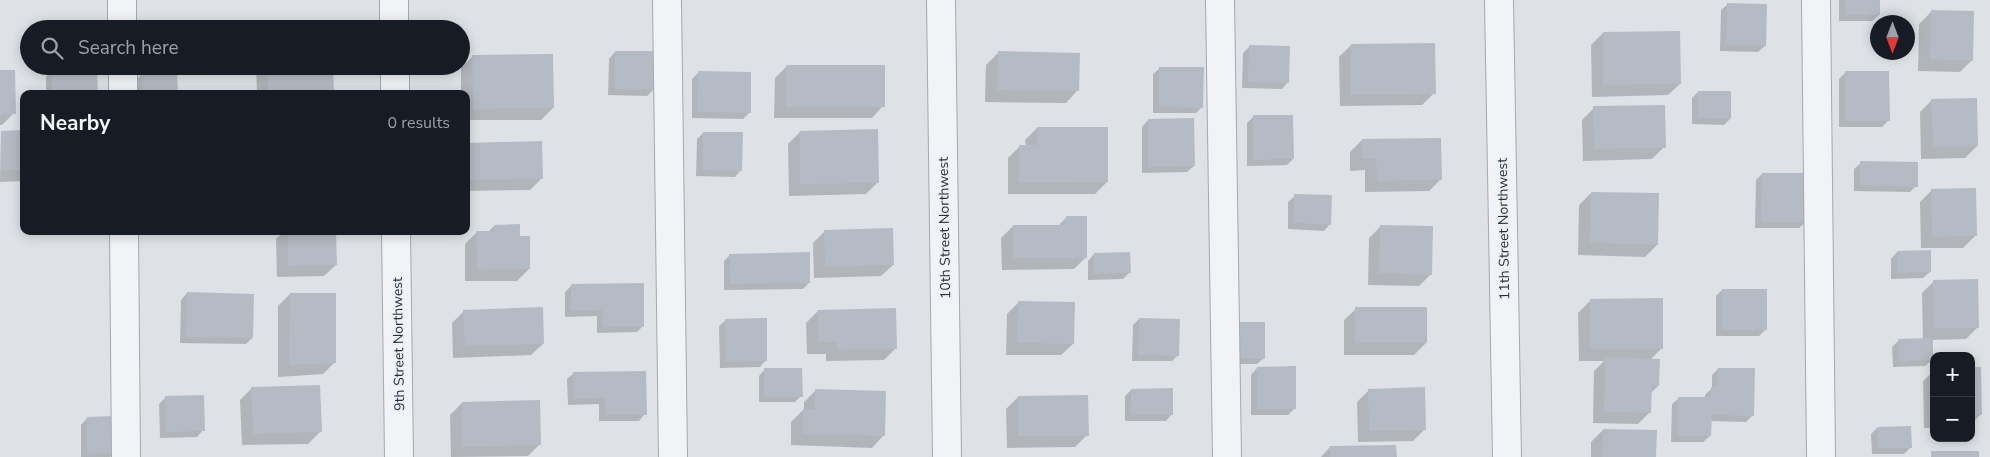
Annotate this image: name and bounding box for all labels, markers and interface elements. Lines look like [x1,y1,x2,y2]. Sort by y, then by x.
north arrow [1870,15,1915,60]
search box [20,20,470,75]
icon: search [38,34,66,62]
text: Search here [78,35,179,61]
text: Nearby [40,109,110,137]
text: 0 results [388,112,450,134]
street label: 10th Street Northwest [934,157,955,299]
street label: 11th Street Northwest [1493,158,1514,300]
street label: 9th Street Northwest [388,277,409,411]
map controls [1930,352,1975,442]
button: + [1930,352,1975,397]
button: − [1930,397,1975,442]

